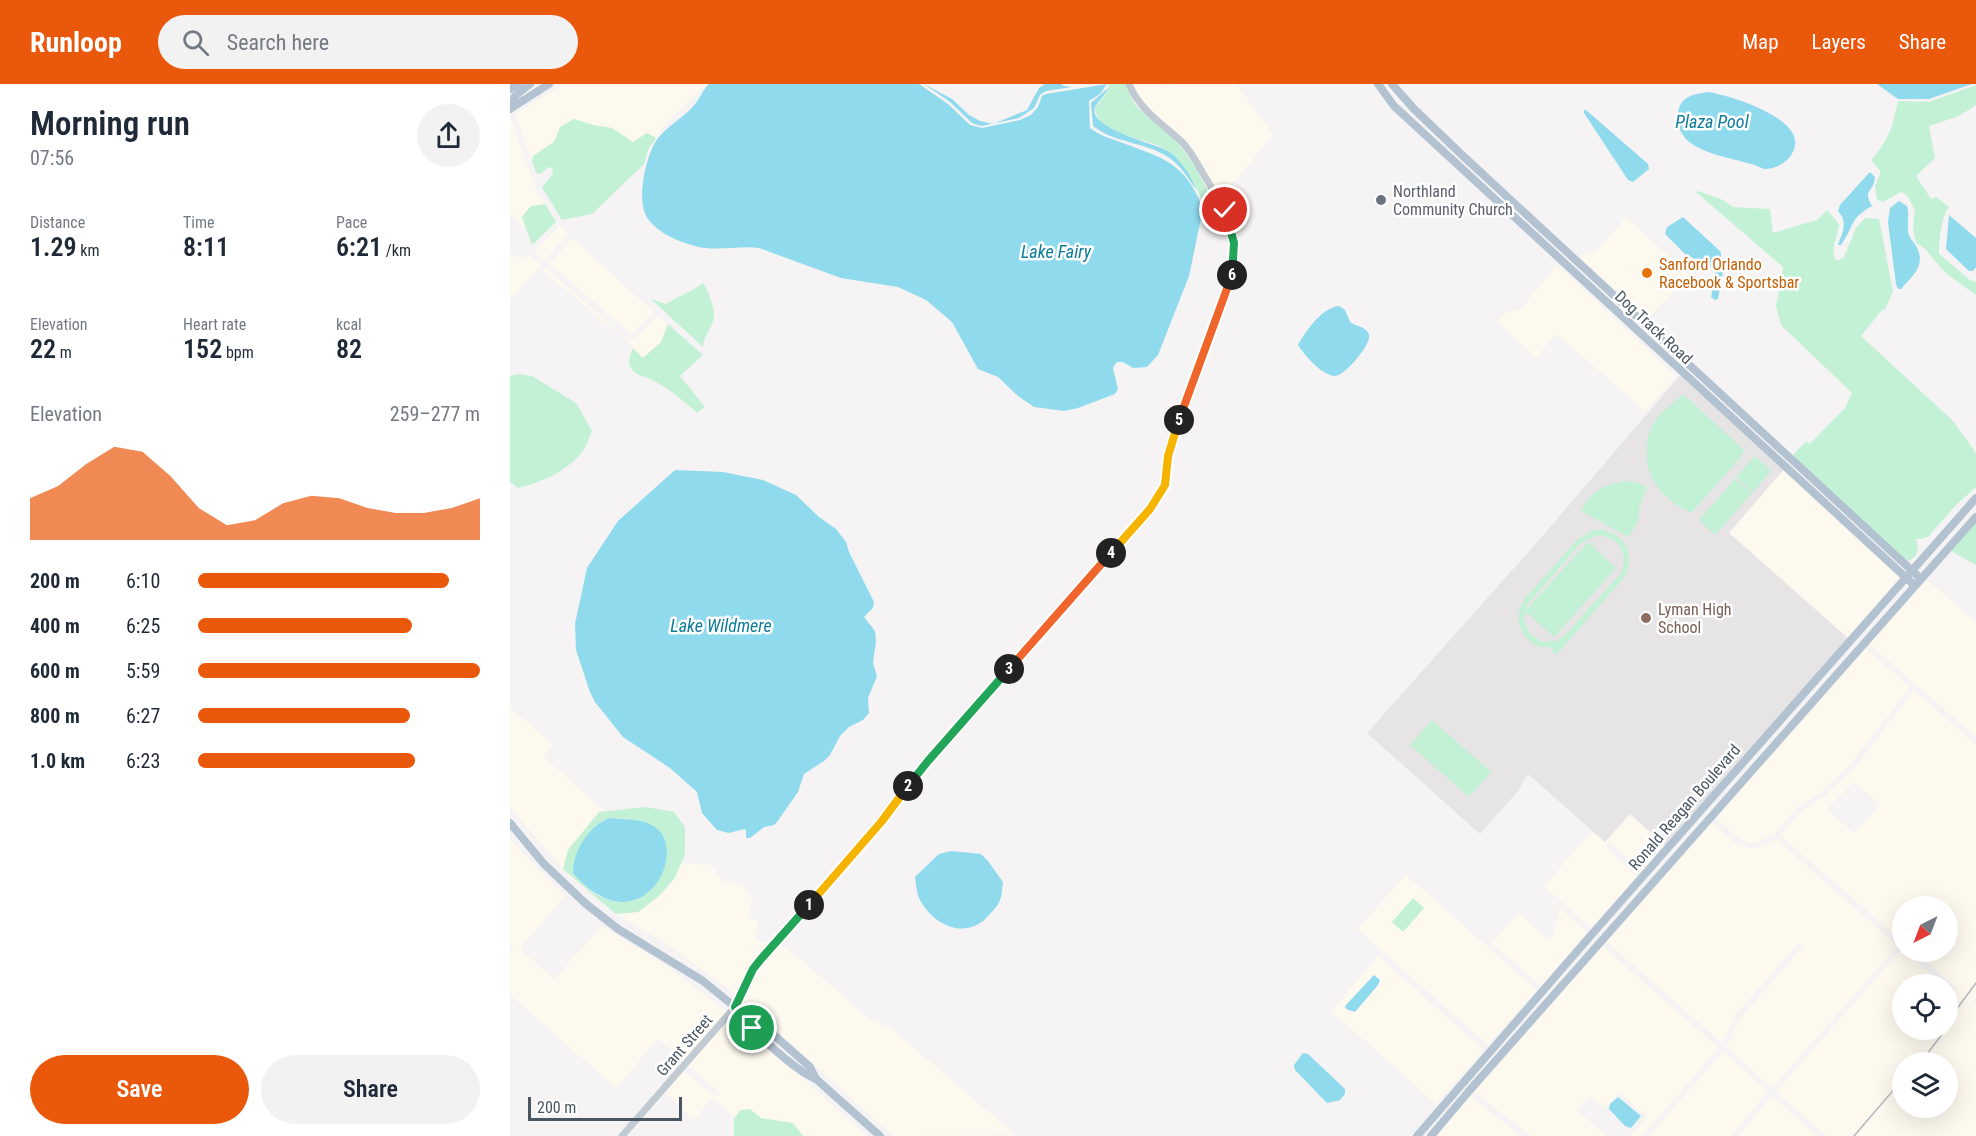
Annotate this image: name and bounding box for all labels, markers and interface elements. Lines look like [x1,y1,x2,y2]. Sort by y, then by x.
search box [158,15,578,69]
text: Runloop [30,26,122,59]
icon: search [179,26,212,59]
text: Search here [227,30,329,55]
text: Map [1742,30,1779,54]
text: Layers [1812,30,1866,54]
text: Share [1899,30,1946,54]
text: Morning run [30,104,190,143]
button: share [417,104,480,167]
water label: Plaza Pool [1675,111,1750,132]
text: 07:56 [30,146,74,170]
place label: Northland Community Church [1393,182,1513,219]
pin [1199,184,1250,235]
icon: check [1208,193,1241,226]
marker: Northland Community Church [1374,193,1388,207]
text: Distance [30,213,85,232]
text: Time [183,213,215,232]
text: Pace [336,213,367,232]
text: 1.29 [30,232,77,262]
text: 8:11 [183,232,229,262]
text: 6:21 [336,232,382,262]
text: km [77,241,100,260]
text: /km [382,241,411,260]
water label: Lake Fairy [1021,241,1092,262]
place label: Sanford Orlando Racebook & Sportsbar [1659,255,1799,292]
pin: 6 [1217,260,1247,290]
text: 6 [1228,265,1236,284]
marker: Sanford Orlando Racebook & Sportsbar [1640,266,1654,280]
street label: Dog Track Road [1611,287,1696,368]
text: Elevation [30,315,88,334]
text: Heart rate [183,315,246,334]
text: kcal [336,315,362,334]
text: 22 [30,334,56,364]
text: 152 [183,334,222,364]
text: 82 [336,334,362,364]
text: m [56,343,72,362]
text: bpm [222,343,254,362]
text: Elevation [30,402,102,426]
text: 259–277 m [390,402,480,426]
pin: 5 [1164,405,1194,435]
text: 5 [1175,410,1183,429]
pin: 4 [1096,538,1126,568]
text: 4 [1107,543,1115,562]
text: 200 m [30,569,80,593]
text: 6:10 [126,569,160,593]
place label: Lyman High School [1658,600,1732,637]
marker: Lyman High School [1639,611,1653,625]
text: 400 m [30,614,80,638]
text: 6:25 [126,614,160,638]
water label: Lake Wildmere [670,615,772,636]
pin: 3 [994,654,1024,684]
text: 600 m [30,659,80,683]
text: 5:59 [126,659,160,683]
text: 3 [1005,659,1013,678]
text: 800 m [30,704,80,728]
text: 6:27 [126,704,160,728]
street label: Ronald Reagan Boulevard [1625,741,1744,874]
text: 1.0 km [30,749,85,773]
text: 6:23 [126,749,160,773]
pin: 2 [893,771,923,801]
text: 2 [904,776,912,795]
pin: 1 [794,890,824,920]
text: 1 [805,895,813,914]
north arrow [1892,896,1958,962]
map controls [1892,896,1958,1118]
button: locate [1892,974,1958,1040]
pin [726,1002,777,1053]
street label: Grant Street [652,1010,716,1080]
icon: arrive [735,1011,768,1044]
button: layers [1892,1052,1958,1118]
button: Save [30,1055,249,1124]
button: Share [261,1055,480,1124]
scale bar [528,1094,682,1122]
text: 200 m [537,1098,576,1117]

